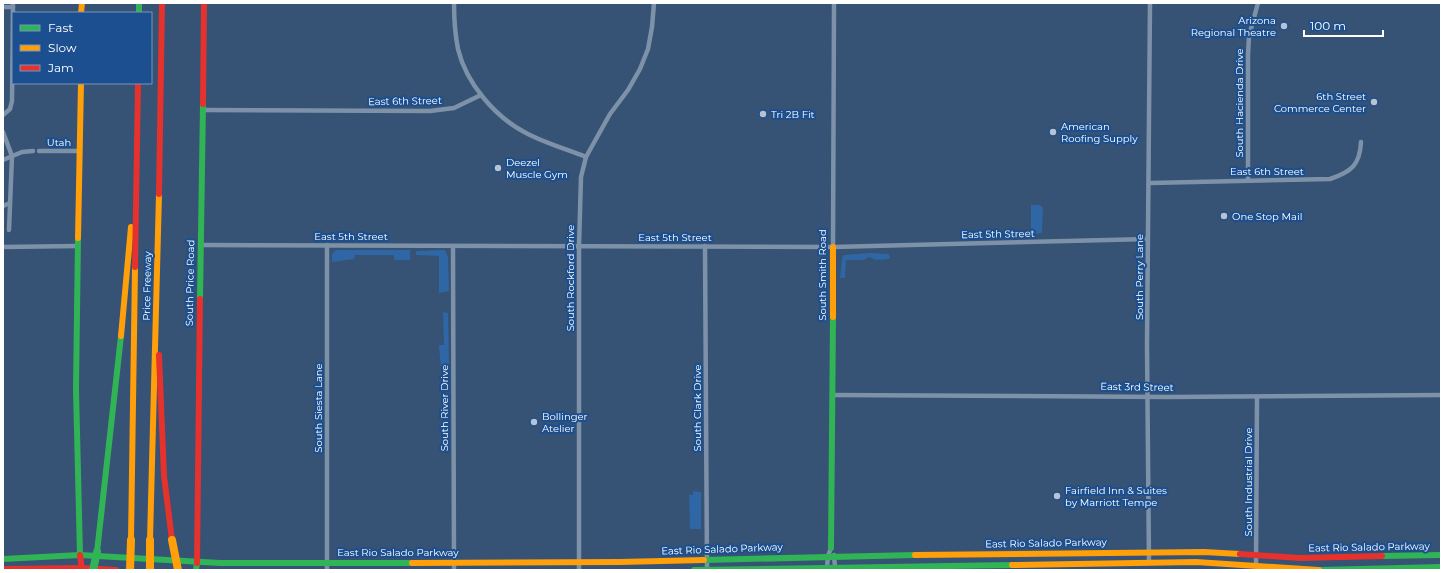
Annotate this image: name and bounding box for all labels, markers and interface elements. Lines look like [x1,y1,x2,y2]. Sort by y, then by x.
legend [12,12,152,84]
scale bar [1304,12,1383,38]
place label: Arizona Regional Theatre [1191,14,1276,39]
text: 100 m [1310,18,1346,33]
text: Fast [48,20,73,35]
marker: Arizona Regional Theatre [1279,21,1289,31]
text: Slow [48,40,77,55]
street label: South Hacienda Drive [1233,48,1246,158]
text: Jam [47,60,74,75]
place label: 6th Street Commerce Center [1274,90,1366,115]
street label: East 6th Street [368,94,442,108]
marker: 6th Street Commerce Center [1369,97,1379,107]
place label: Tri 2B Fit [771,108,815,121]
marker: Tri 2B Fit [758,109,768,119]
place label: American Roofing Supply [1061,120,1138,145]
marker: American Roofing Supply [1048,127,1058,137]
street label: Utah [47,136,71,149]
place label: Deezel Muscle Gym [506,156,568,181]
marker: Deezel Muscle Gym [493,163,503,173]
street label: East 6th Street [1230,165,1304,178]
place label: One Stop Mail [1232,210,1302,223]
marker: One Stop Mail [1219,211,1229,221]
street label: South Rockford Drive [564,225,577,331]
street label: East 5th Street [961,227,1035,241]
street label: South Smith Road [816,229,829,321]
street label: East 5th Street [314,230,388,243]
street label: East 5th Street [638,231,712,244]
street label: South Perry Lane [1133,234,1146,320]
street label: South Price Road [183,240,197,326]
street label: Price Freeway [140,251,154,321]
street label: South Siesta Lane [312,363,325,453]
street label: South River Drive [438,365,451,451]
street label: South Clark Drive [691,365,704,452]
street label: East 3rd Street [1100,380,1174,394]
place label: Bollinger Atelier [542,410,588,435]
marker: Bollinger Atelier [529,417,539,427]
street label: South Industrial Drive [1242,428,1255,536]
place label: Fairfield Inn & Suites by Marriott Tempe [1065,484,1167,509]
marker: Fairfield Inn & Suites by Marriott Tempe [1052,491,1062,501]
street label: East Rio Salado Parkway [985,535,1107,551]
street label: East Rio Salado Parkway [1308,539,1430,555]
street label: East Rio Salado Parkway [661,540,784,558]
street label: East Rio Salado Parkway [337,546,459,559]

